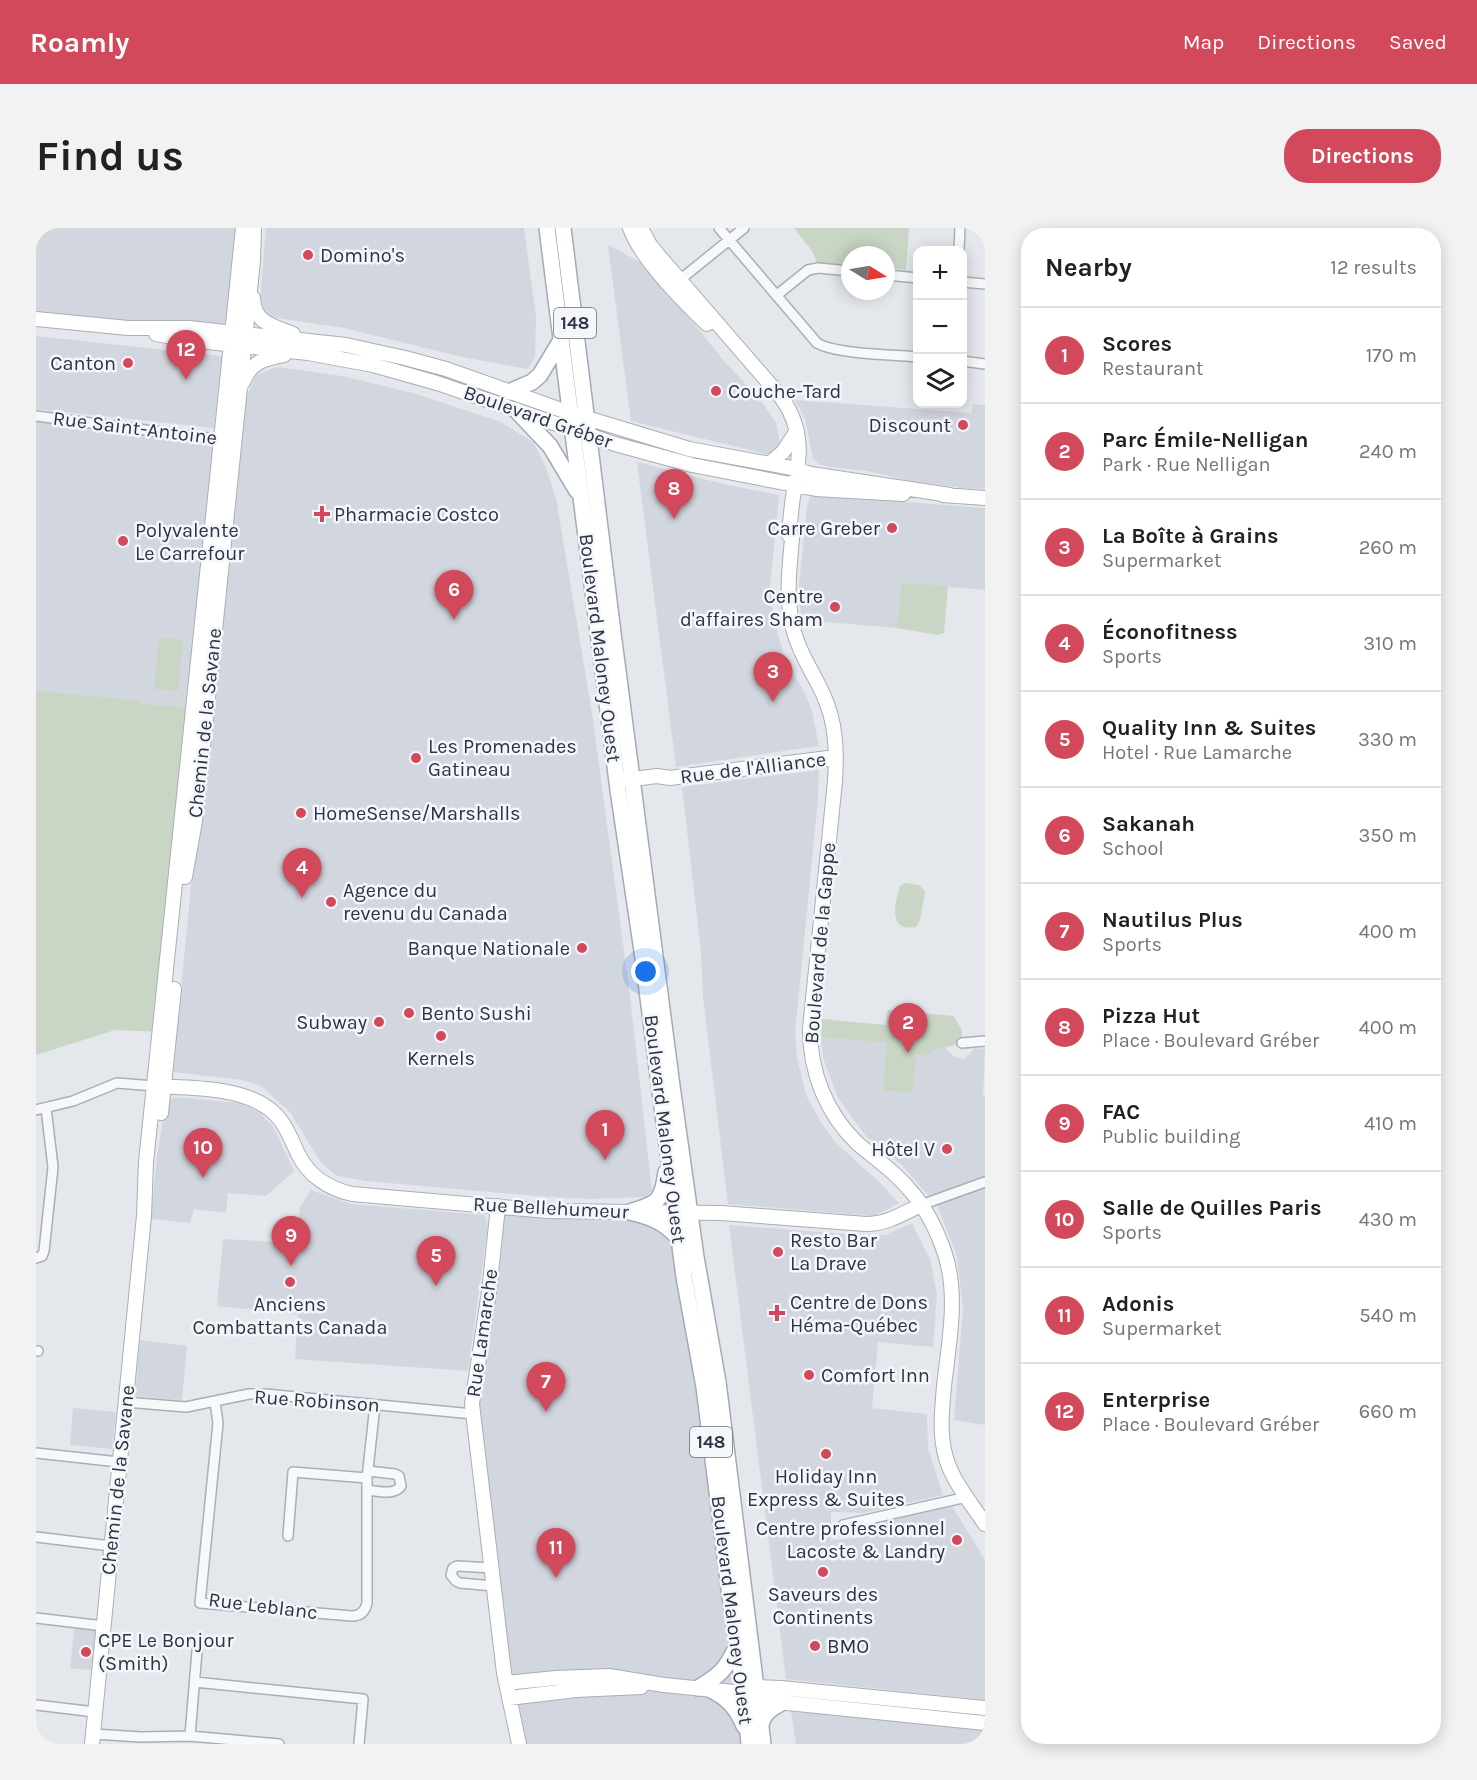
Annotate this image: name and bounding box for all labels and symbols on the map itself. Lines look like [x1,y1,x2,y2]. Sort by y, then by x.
place label: Domino's [320,244,405,267]
north arrow [841,246,895,300]
marker: Domino's [301,248,315,262]
road number: 148 [554,308,596,338]
pin: 12 [166,330,206,380]
place label: Canton [50,352,116,375]
marker: Canton [121,356,135,370]
place label: Couche-Tard [728,380,841,403]
street label: Boulevard Gréber [461,381,616,454]
marker: Couche-Tard [709,384,723,398]
street label: Rue Saint-Antoine [52,407,218,449]
place label: Discount [868,414,951,437]
marker: Discount [956,418,970,432]
pin: 8 [654,470,694,519]
place label: Pharmacie Costco [334,503,499,526]
marker: Pharmacie Costco [315,507,329,521]
place label: Carre Greber [768,517,881,540]
place label: Polyvalente Le Carrefour [135,519,245,565]
marker: Carre Greber [885,521,899,535]
street label: Boulevard Maloney Ouest [575,532,626,764]
marker: Polyvalente Le Carrefour [116,534,130,548]
pin: 6 [434,570,474,620]
place label: Centre d'affaires Sham [680,585,823,631]
marker: Centre d'affaires Sham [828,600,842,614]
street label: Chemin de la Savane [184,627,226,819]
pin: 3 [754,652,792,702]
place label: Les Promenades Gatineau [428,735,577,781]
street label: Rue de l'Alliance [679,748,827,788]
marker: Les Promenades Gatineau [409,751,423,765]
place label: HomeSense/Marshalls [313,802,521,825]
marker: HomeSense/Marshalls [294,806,308,820]
street label: Boulevard de la Gappe [800,841,840,1045]
pin: 4 [282,848,322,898]
place label: Agence du revenu du Canada [343,879,508,925]
marker: Agence du revenu du Canada [324,895,338,909]
place label: Banque Nationale [408,937,570,960]
marker: Banque Nationale [575,941,589,955]
your location [631,957,660,986]
place label: Bento Sushi [421,1002,532,1025]
pin: 2 [888,1004,928,1053]
marker: Bento Sushi [402,1006,416,1020]
place label: Subway [296,1011,367,1034]
street label: Boulevard Maloney Ouest [640,1013,691,1245]
marker: Subway [372,1015,386,1029]
marker: Kernels [434,1029,448,1043]
place label: Kernels [407,1047,475,1070]
pin: 1 [586,1110,624,1160]
pin: 10 [184,1128,222,1178]
place label: Hôtel V [871,1138,935,1161]
marker: Hôtel V [940,1142,954,1156]
street label: Rue Bellehumeur [472,1192,630,1224]
pin: 9 [272,1216,310,1266]
place label: Resto Bar La Drave [790,1229,878,1275]
pin: 5 [416,1236,456,1286]
marker: Resto Bar La Drave [771,1245,785,1259]
street label: Rue Lamarche [462,1267,502,1399]
marker: Anciens Combattants Canada [283,1275,297,1289]
place label: Centre de Dons Héma-Québec [790,1291,928,1337]
place label: Anciens Combattants Canada [193,1293,387,1339]
marker: Centre de Dons Héma-Québec [768,1304,786,1322]
pin: 7 [526,1362,566,1412]
place label: Comfort Inn [821,1364,930,1387]
marker: Comfort Inn [802,1368,816,1382]
street label: Chemin de la Savane [97,1384,139,1576]
street label: Rue Robinson [253,1385,381,1417]
road number: 148 [690,1427,732,1457]
marker: Holiday Inn Express & Suites [819,1447,833,1461]
place label: Holiday Inn Express & Suites [747,1465,905,1511]
street label: Boulevard Maloney Ouest [707,1494,758,1726]
place label: Centre professionnel Lacoste & Landry [756,1517,945,1563]
pin: 11 [536,1528,576,1578]
marker: Centre professionnel Lacoste & Landry [950,1533,964,1547]
marker: Saveurs des Continents [816,1565,830,1579]
place label: Saveurs des Continents [768,1583,878,1629]
street label: Rue Leblanc [207,1588,319,1624]
place label: CPE Le Bonjour (Smith) [98,1629,234,1675]
place label: BMO [827,1635,869,1658]
marker: BMO [808,1639,822,1653]
marker: CPE Le Bonjour (Smith) [79,1645,93,1659]

